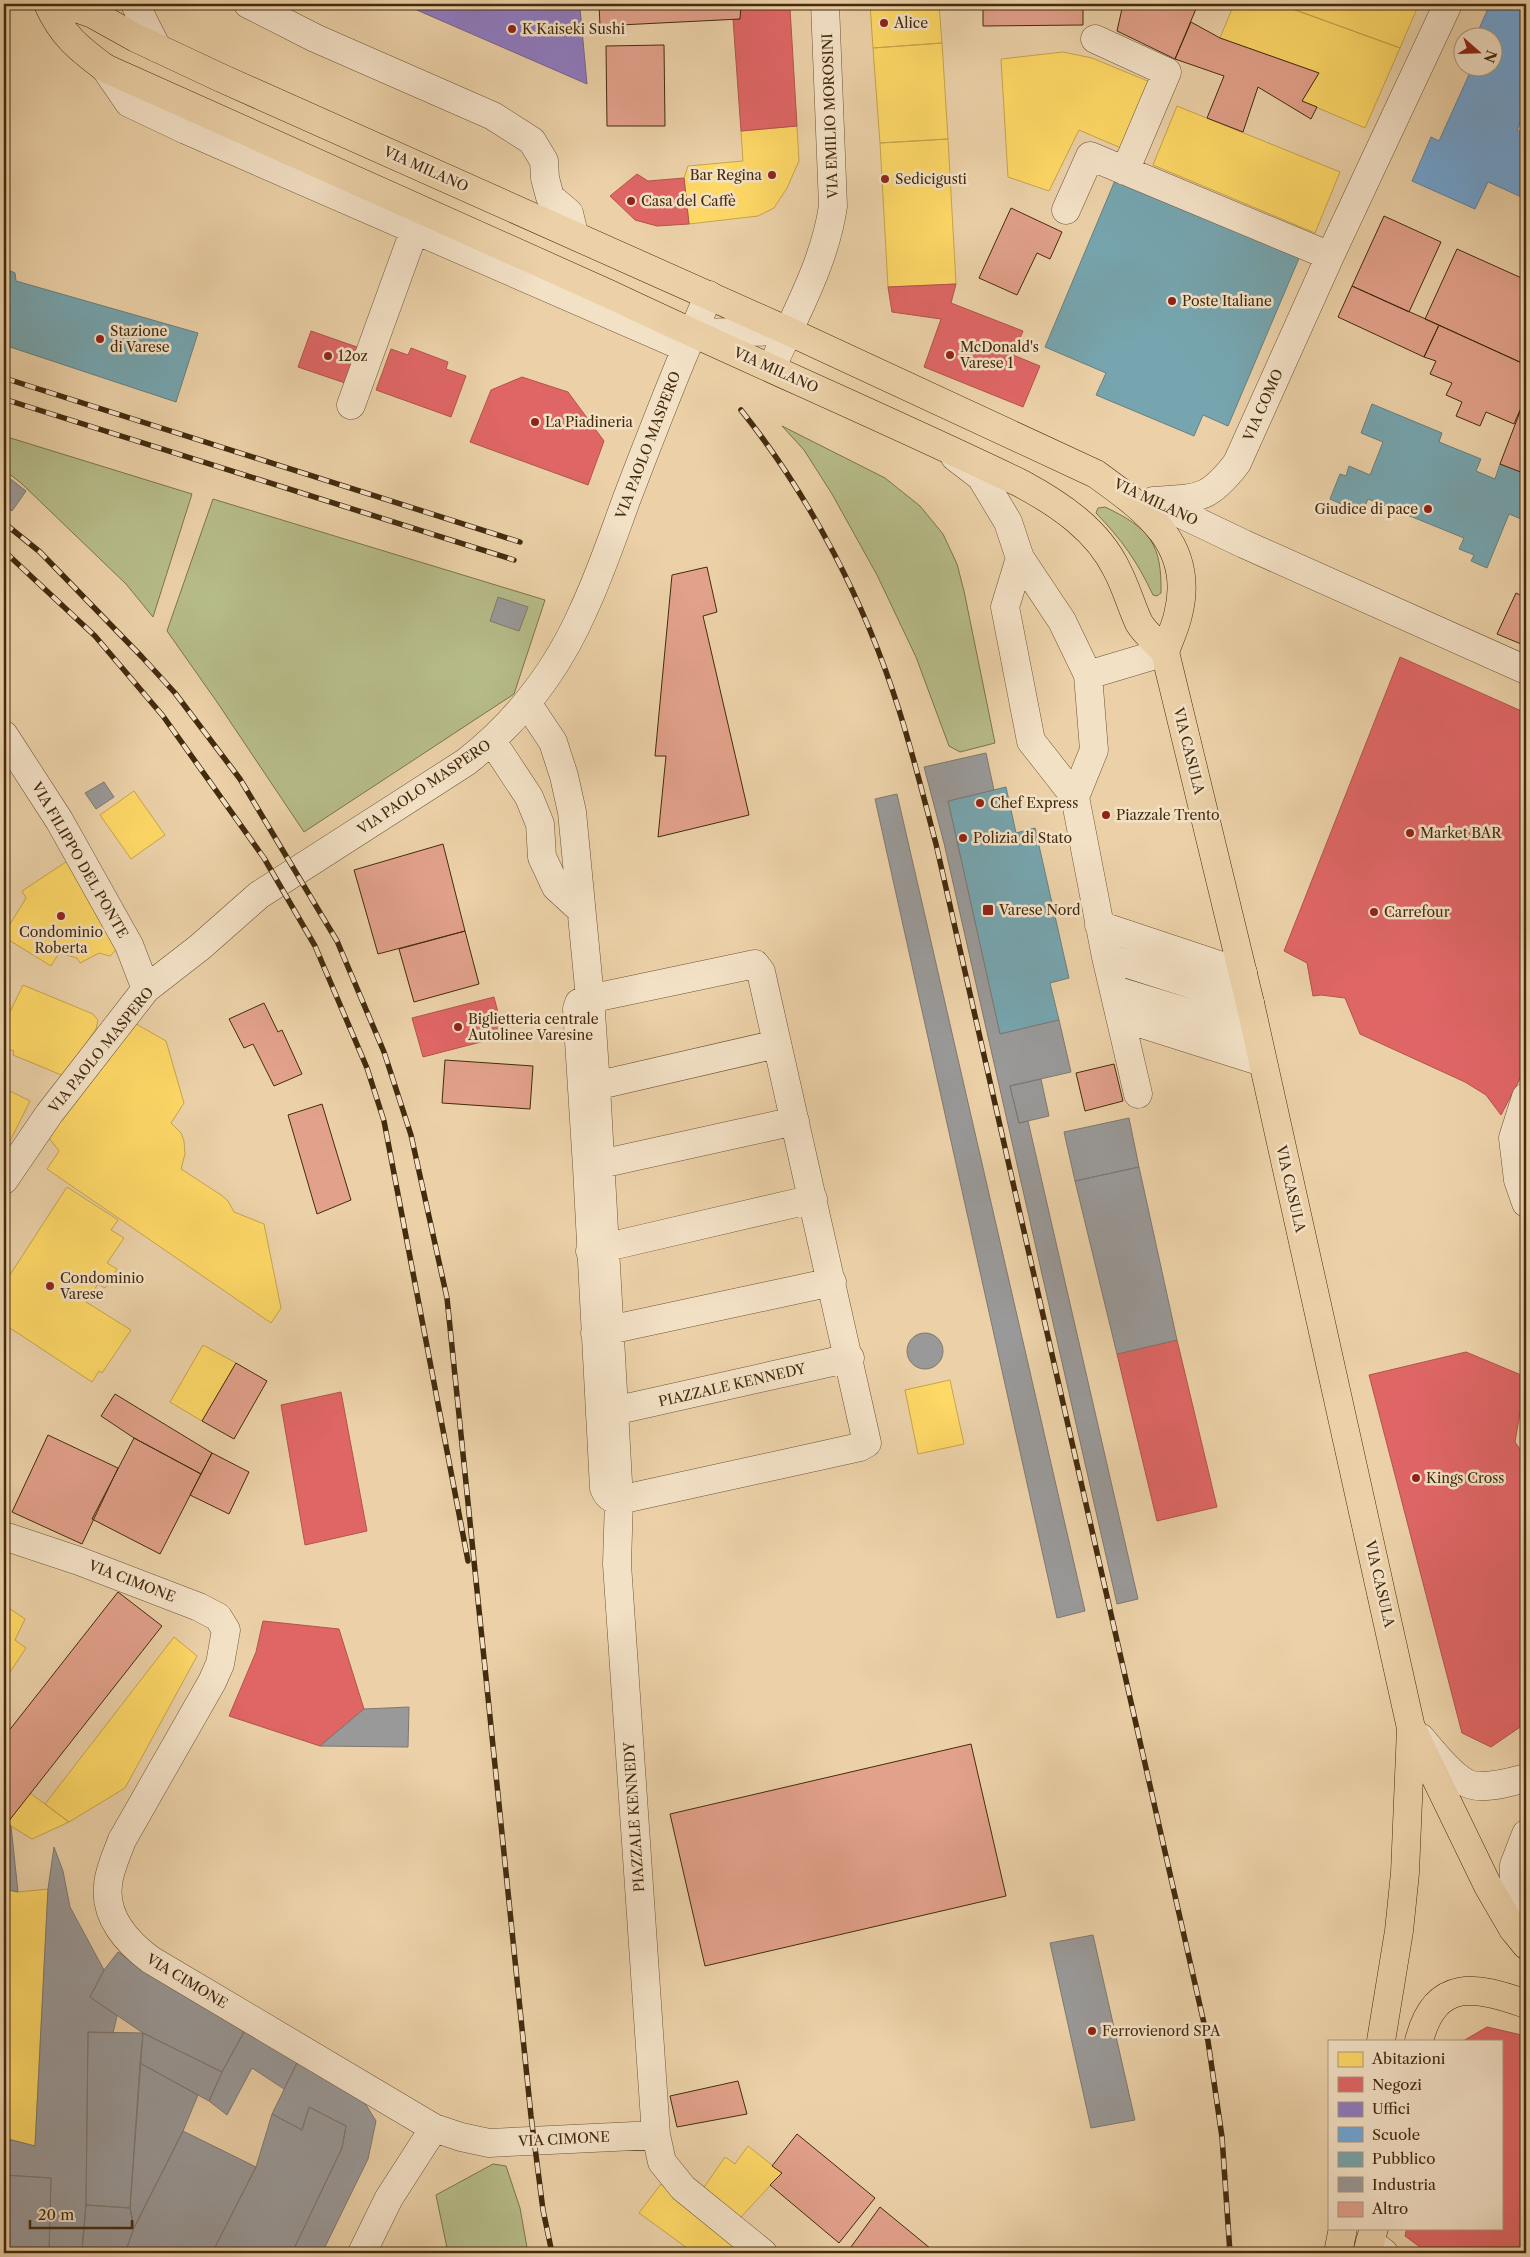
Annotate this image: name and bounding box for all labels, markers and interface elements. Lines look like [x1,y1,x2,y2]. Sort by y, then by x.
place label: Alice [893,14,928,32]
marker: Alice [878,17,890,29]
place label: K Kaiseki Sushi [522,20,625,38]
marker: K Kaiseki Sushi [506,23,518,35]
north arrow [1452,28,1502,78]
street label: VIA EMILIO MOROSINI [818,33,842,200]
text: N [1480,48,1501,65]
street label: VIA MILANO [380,142,471,196]
place label: Bar Regina [690,166,763,184]
marker: Bar Regina [766,169,778,181]
place label: Sedicigusti [895,170,967,188]
marker: Sedicigusti [879,173,891,185]
place label: Casa del Caffè [641,192,736,210]
marker: Casa del Caffè [625,195,637,207]
place label: Poste Italiane [1182,292,1272,310]
marker: Poste Italiane [1166,295,1178,307]
place label: Stazione di Varese [110,322,170,356]
marker: Stazione di Varese [94,333,106,345]
place label: McDonald's Varese 1 [959,338,1039,372]
street label: VIA MILANO [730,343,821,397]
place label: 12oz [338,347,368,365]
marker: McDonald's Varese 1 [944,349,956,361]
marker: 12oz [322,350,334,362]
street label: VIA COMO [1239,366,1287,445]
street label: VIA PAOLO MASPERO [611,369,685,522]
place label: La Piadineria [545,413,634,431]
marker: La Piadineria [529,416,541,428]
street label: VIA MILANO [1110,474,1201,529]
place label: Giudice di pace [1314,500,1418,518]
marker: Giudice di pace [1422,503,1434,515]
street label: VIA CASULA [1169,705,1209,797]
street label: VIA PAOLO MASPERO [353,736,494,839]
street label: VIA FILIPPO DEL PONTE [27,778,132,941]
place label: Chef Express [990,794,1078,812]
marker: Chef Express [974,797,986,809]
place label: Piazzale Trento [1116,806,1220,824]
marker: Piazzale Trento [1100,809,1112,821]
place label: Market BAR [1420,824,1502,842]
marker: Market BAR [1404,827,1416,839]
place label: Polizia di Stato [973,829,1072,847]
marker: Polizia di Stato [957,832,969,844]
place label: Varese Nord [998,901,1081,919]
marker: Varese Nord [981,903,995,917]
place label: Carrefour [1384,903,1450,921]
marker: Carrefour [1368,906,1380,918]
marker: Condominio Roberta [55,910,67,922]
place label: Condominio Roberta [19,923,103,957]
street label: VIA PAOLO MASPERO [44,983,157,1117]
place label: Biglietteria centrale Autolinee Varesine [467,1010,599,1044]
marker: Biglietteria centrale Autolinee Varesine [452,1021,464,1033]
street label: VIA CASULA [1272,1143,1310,1235]
place label: Condominio Varese [59,1269,144,1303]
marker: Condominio Varese [44,1280,56,1292]
street label: PIAZZALE KENNEDY [657,1359,808,1411]
place label: Kings Cross [1426,1469,1504,1487]
marker: Kings Cross [1410,1472,1422,1484]
street label: VIA CASULA [1361,1538,1399,1630]
street label: VIA CIMONE [85,1556,178,1606]
street label: PIAZZALE KENNEDY [620,1740,648,1893]
street label: VIA CIMONE [142,1949,231,2012]
place label: Ferrovienord SPA [1102,2022,1221,2040]
marker: Ferrovienord SPA [1086,2025,1098,2037]
legend [1328,2040,1502,2230]
text: Abitazioni [1371,2049,1446,2068]
text: Negozi [1372,2075,1422,2094]
text: Uffici [1372,2099,1411,2118]
text: Scuole [1372,2125,1420,2144]
street label: VIA CIMONE [517,2128,610,2150]
text: Pubblico [1372,2149,1435,2168]
text: Industria [1372,2175,1436,2194]
scale bar [30,2197,132,2229]
text: Altro [1371,2199,1408,2218]
text: 20 m [38,2205,74,2224]

